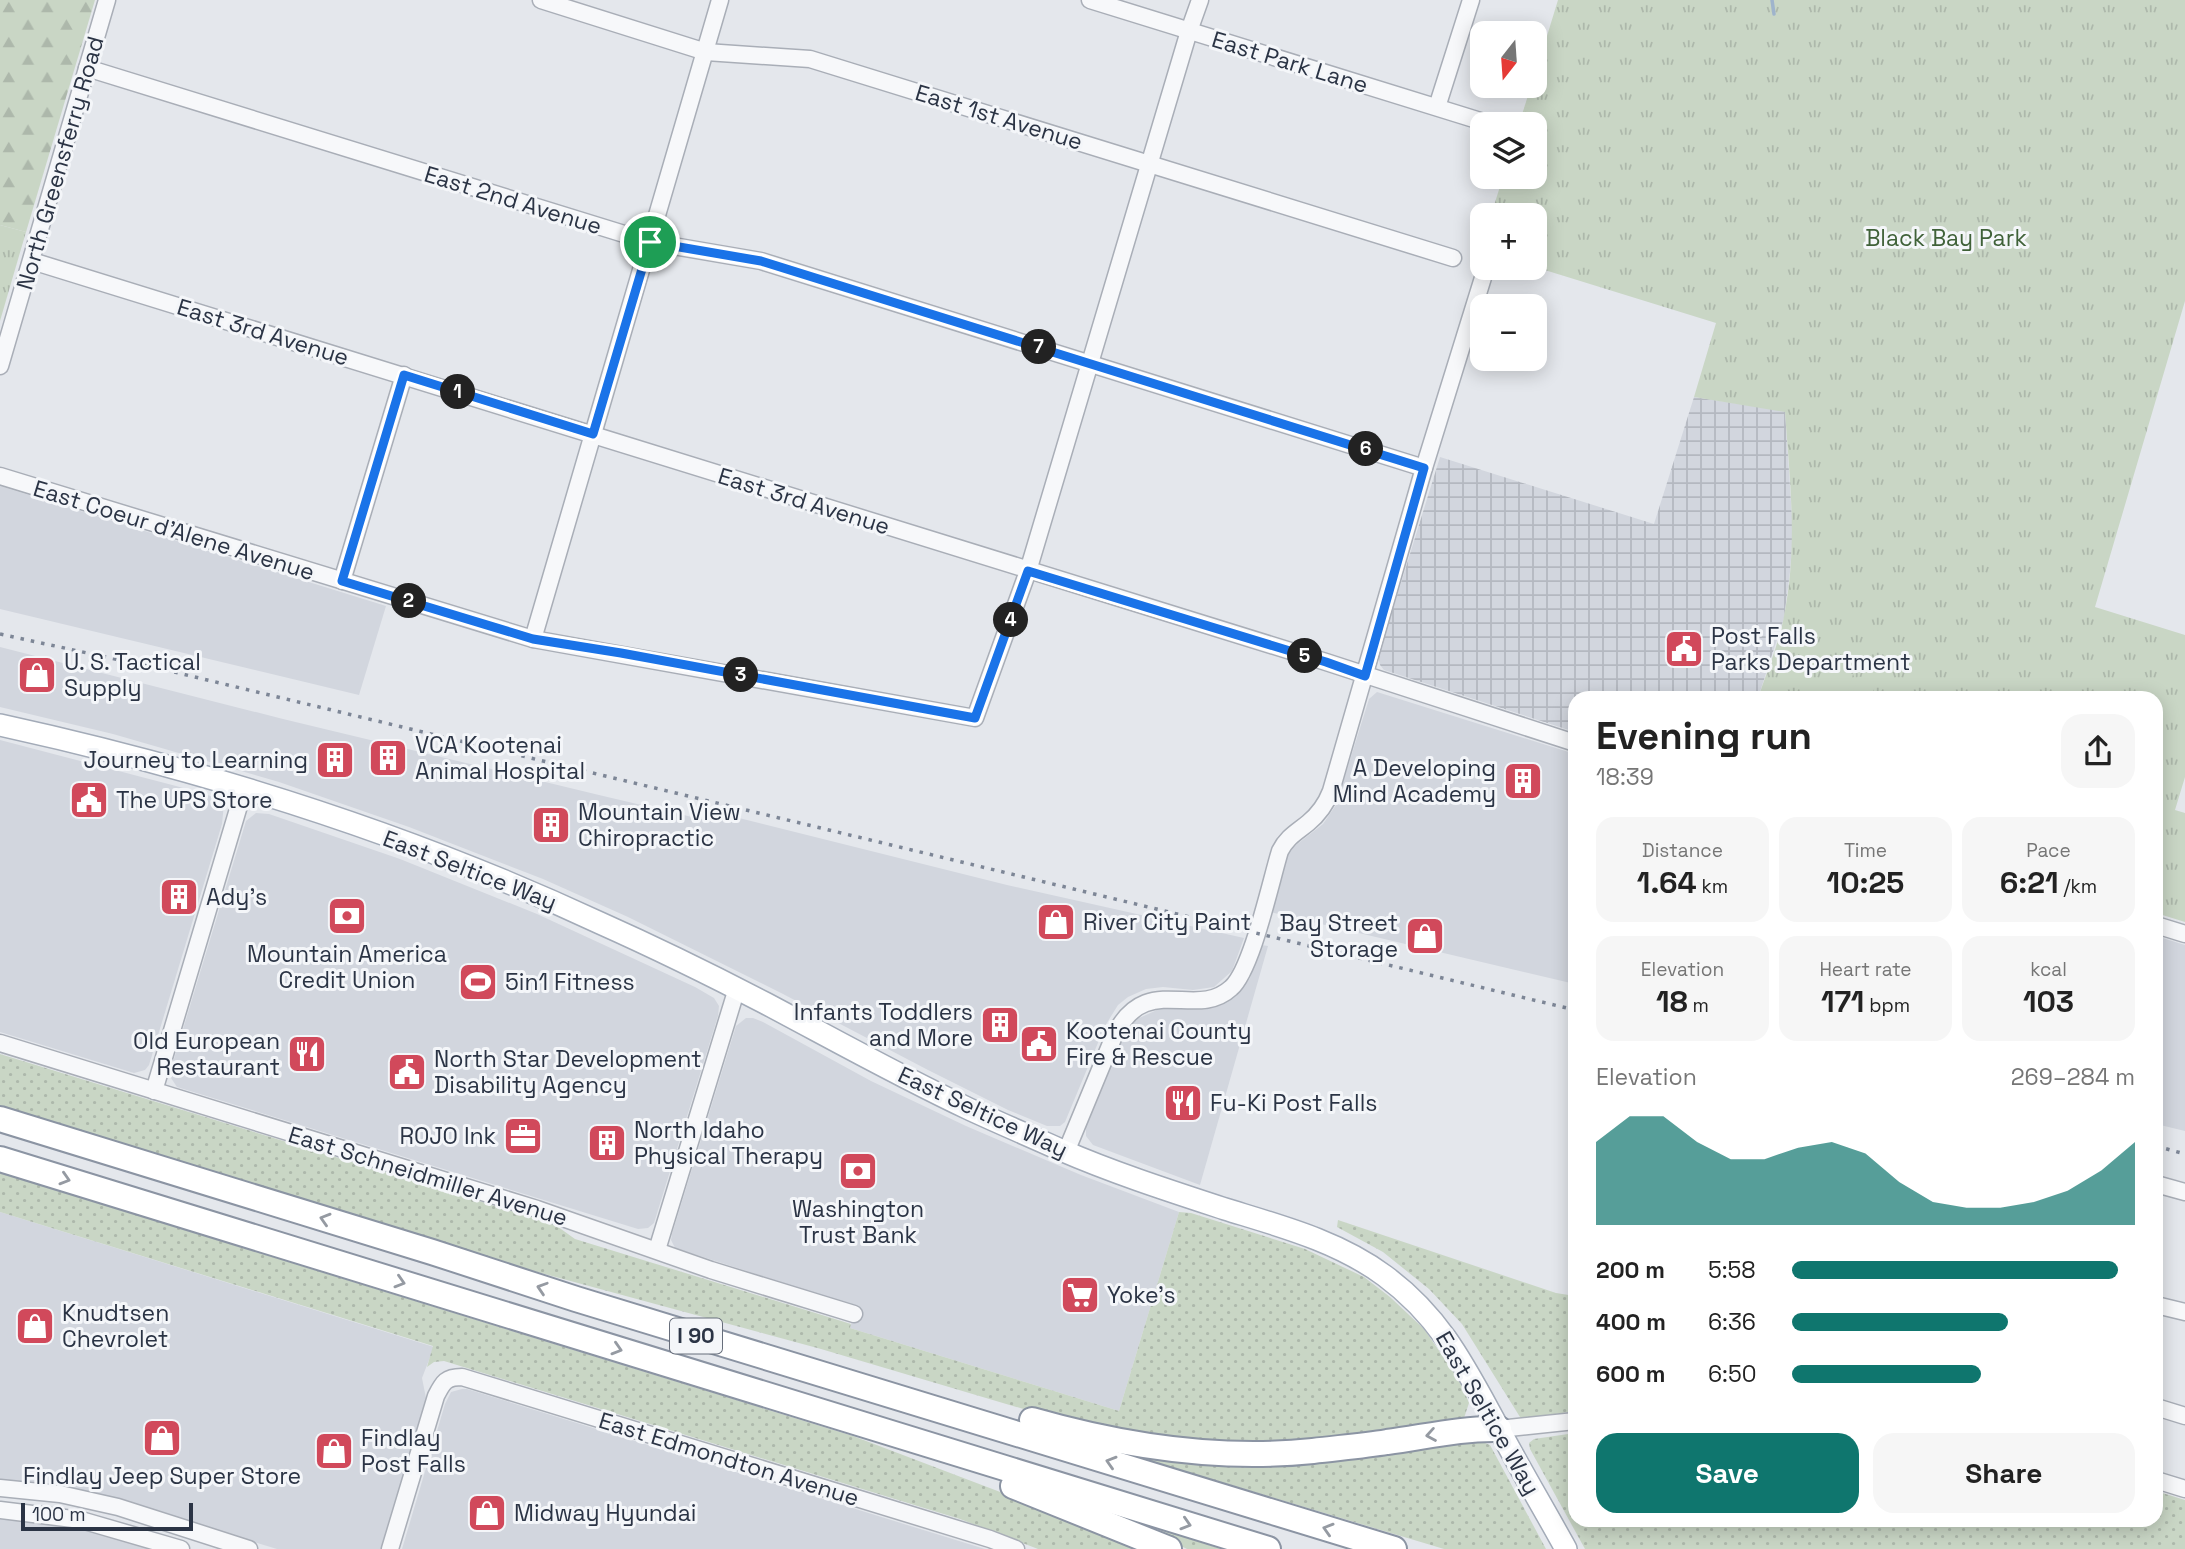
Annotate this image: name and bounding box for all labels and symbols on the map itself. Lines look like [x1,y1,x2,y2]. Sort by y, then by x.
north arrow [1470,21,1547,98]
street label: East Park Lane [1208,24,1372,100]
street label: North Greensferry Road [9,33,111,293]
street label: East 1st Avenue [912,77,1086,157]
street label: East 2nd Avenue [421,159,605,241]
pin [620,212,680,272]
park label: Black Bay Park [1865,223,2027,253]
street label: East 3rd Avenue [173,292,353,372]
pin: 7 [1021,330,1056,364]
pin: 1 [440,374,476,410]
pin: 6 [1348,432,1384,466]
street label: East 3rd Avenue [714,461,894,541]
street label: East Coeur d'Alene Avenue [30,473,318,587]
pin: 2 [392,584,426,618]
pin: 4 [993,602,1028,638]
place label: Post Falls Parks Department [1711,621,1910,677]
public building icon: Post Falls Parks Department [1663,628,1705,670]
pin: 5 [1288,638,1322,674]
place label: U. S. Tactical Supply [64,647,201,703]
shop icon: U. S. Tactical Supply [16,654,58,696]
pin: 3 [724,658,758,692]
place label: VCA Kootenai Animal Hospital [415,730,585,786]
building icon: VCA Kootenai Animal Hospital [367,737,409,779]
building icon: Journey to Learning [314,739,356,781]
place label: Journey to Learning [83,745,308,775]
place label: A Developing Mind Academy [1333,753,1496,809]
building icon: A Developing Mind Academy [1502,760,1544,802]
public building icon: The UPS Store [68,779,110,821]
place label: The UPS Store [116,785,273,815]
place label: Mountain View Chiropractic [578,797,741,853]
building icon: Mountain View Chiropractic [530,804,572,846]
street label: East Seltice Way [379,823,561,917]
building icon: Ady's [158,876,200,918]
place label: Ady's [206,882,267,912]
bank icon: Mountain America Credit Union [326,895,368,937]
shop icon: River City Paint [1035,901,1077,943]
place label: River City Paint [1083,907,1251,937]
place label: Bay Street Storage [1280,908,1398,964]
shop icon: Bay Street Storage [1404,915,1446,957]
place label: Mountain America Credit Union [247,939,447,995]
sports icon: 5in1 Fitness [457,961,499,1003]
place label: 5in1 Fitness [505,967,635,997]
place label: Infants Toddlers and More [794,997,973,1053]
building icon: Infants Toddlers and More [979,1004,1021,1046]
place label: Kootenai County Fire & Rescue [1066,1016,1252,1072]
public building icon: Kootenai County Fire & Rescue [1018,1023,1060,1065]
place label: Old European Restaurant [133,1026,280,1082]
restaurant icon: Old European Restaurant [286,1033,328,1075]
place label: North Star Development Disability Agency [434,1044,702,1100]
public building icon: North Star Development Disability Agency [386,1051,428,1093]
street label: East Seltice Way [893,1060,1073,1164]
restaurant icon: Fu-Ki Post Falls [1162,1082,1204,1124]
place label: Fu-Ki Post Falls [1210,1088,1377,1118]
office icon: ROJO Ink [502,1115,544,1157]
place label: North Idaho Physical Therapy [634,1115,823,1171]
street label: East Schneidmiller Avenue [285,1119,571,1233]
place label: ROJO Ink [399,1121,496,1151]
building icon: North Idaho Physical Therapy [586,1122,628,1164]
bank icon: Washington Trust Bank [837,1150,879,1192]
one-way arrow [59,1171,71,1186]
place label: Washington Trust Bank [792,1194,924,1250]
one-way arrow [319,1213,331,1228]
one-way arrow [393,1274,405,1288]
supermarket icon: Yoke's [1059,1274,1101,1316]
place label: Yoke's [1107,1280,1176,1310]
one-way arrow [536,1282,549,1296]
place label: Knudtsen Chevrolet [62,1298,169,1354]
shop icon: Knudtsen Chevrolet [14,1305,56,1347]
road number: I 90 [670,1318,722,1354]
street label: East Seltice Way [1429,1326,1547,1500]
one-way arrow [610,1341,623,1355]
street label: East Edmondton Avenue [595,1405,863,1513]
shop icon: Findlay Jeep Super Store [141,1417,183,1459]
place label: Findlay Post Falls [361,1423,466,1479]
one-way arrow [1425,1427,1437,1442]
shop icon: Findlay Post Falls [313,1430,355,1472]
one-way arrow [1105,1455,1117,1470]
place label: Findlay Jeep Super Store [23,1461,301,1491]
shop icon: Midway Hyundai [466,1492,508,1534]
place label: Midway Hyundai [514,1498,697,1528]
scale bar [21,1500,192,1532]
one-way arrow [1180,1515,1192,1530]
one-way arrow [1323,1523,1335,1538]

